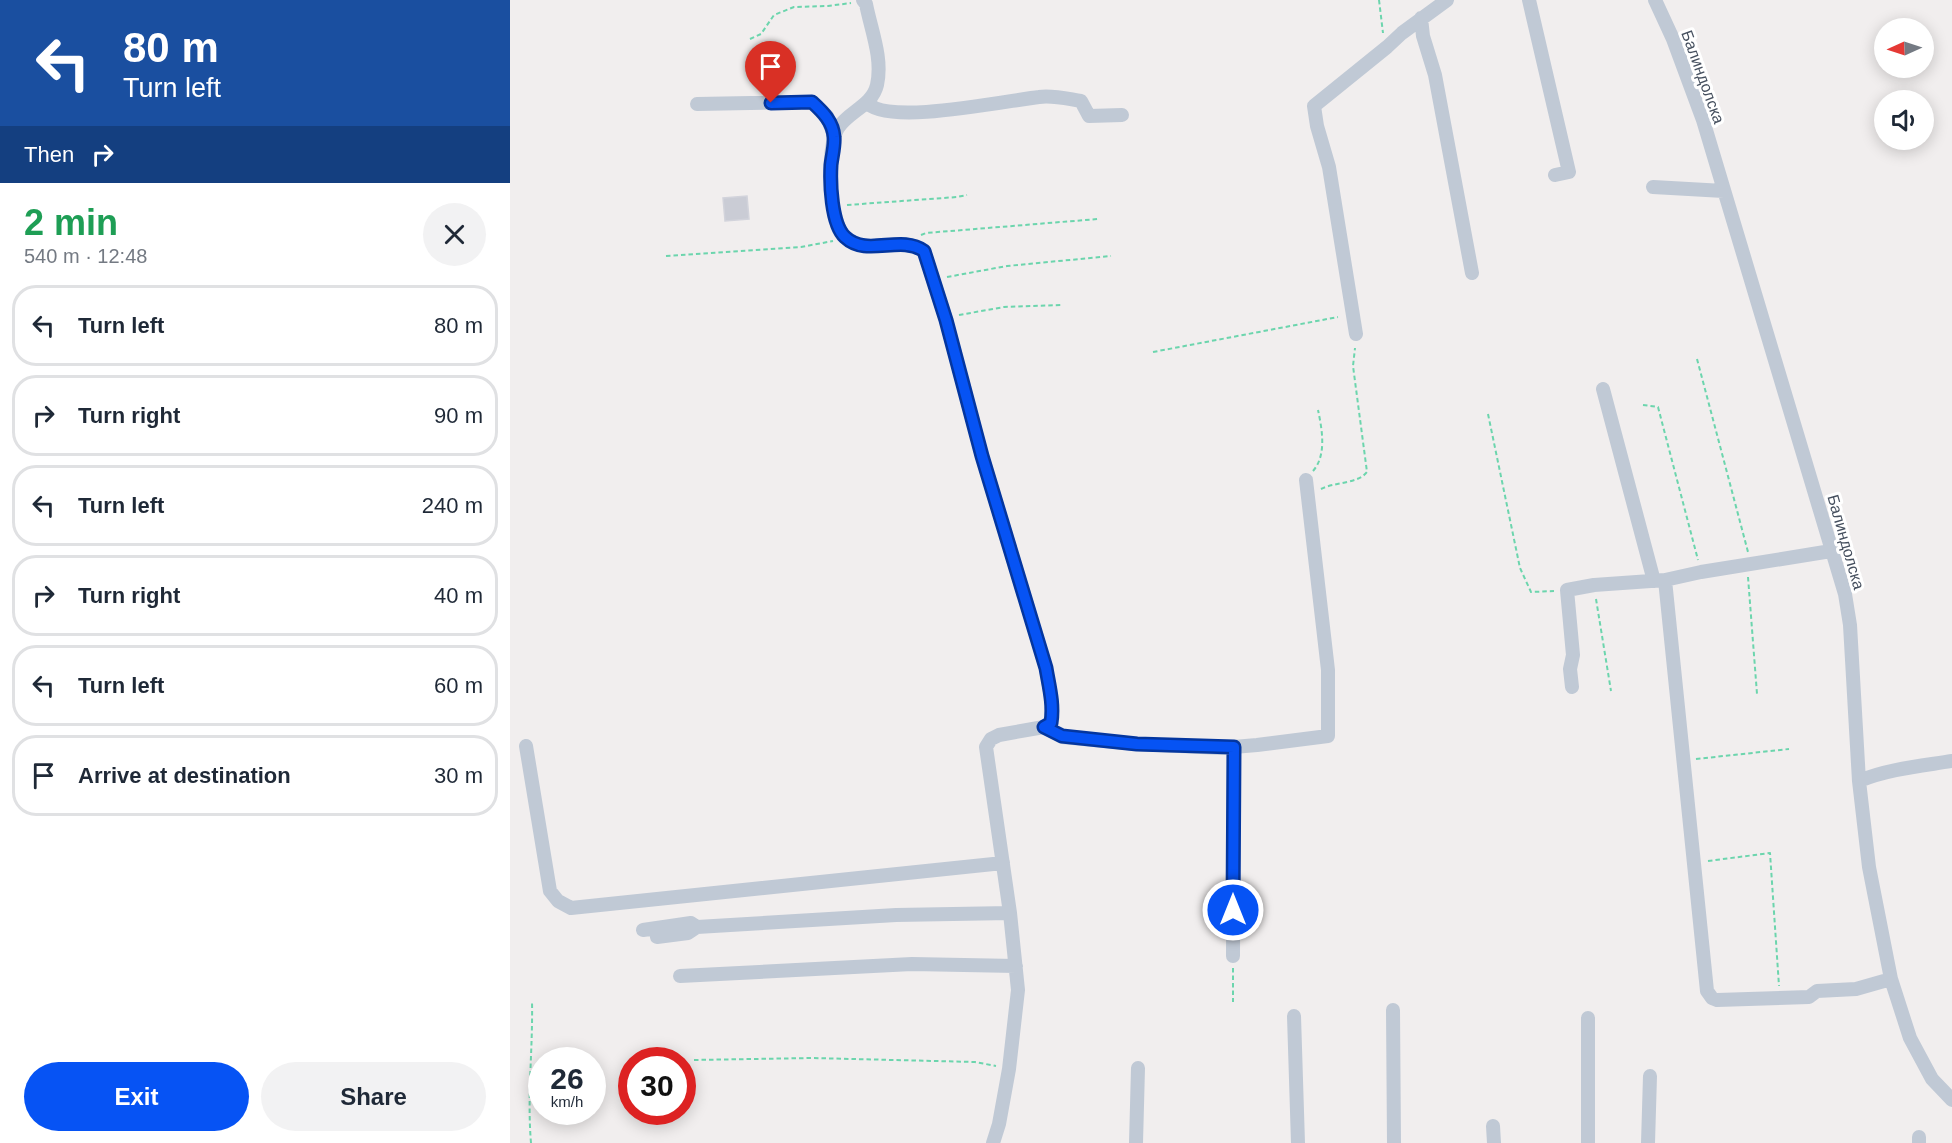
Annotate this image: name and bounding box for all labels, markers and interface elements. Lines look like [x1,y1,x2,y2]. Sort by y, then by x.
north arrow [1874,18,1934,78]
map controls [1874,18,1934,150]
icon: left [24,24,102,102]
text: 80 m [123,24,219,71]
street label: Балиндолска [1678,28,1728,126]
pin [745,41,796,103]
icon: arrive [754,50,787,83]
text: Turn left [123,73,221,103]
button: sound [1874,90,1934,150]
icon: right [86,138,119,171]
text: Then [24,142,74,167]
text: 2 min [24,202,118,243]
button: close [423,203,486,266]
text: 540 m · 12:48 [24,245,147,267]
icon: left [27,309,60,342]
text: Turn left [78,313,164,338]
text: 80 m [434,313,483,338]
icon: right [27,399,60,432]
text: Turn right [78,403,180,428]
text: 90 m [434,403,483,428]
icon: left [27,489,60,522]
text: Turn left [78,493,164,518]
text: 240 m [422,493,483,518]
street label: Балиндолска [1824,493,1868,592]
icon: right [27,579,60,612]
text: Turn right [78,583,180,608]
text: 40 m [434,583,483,608]
icon: left [27,669,60,702]
text: Turn left [78,673,164,698]
text: 60 m [434,673,483,698]
icon: arrive [27,759,60,792]
text: Arrive at destination [78,763,291,788]
text: 30 m [434,763,483,788]
position arrow [1201,878,1265,942]
speed limit sign: 30 [618,1047,696,1125]
button: Exit [24,1062,249,1131]
button: Share [261,1062,486,1131]
text: 26 [550,1062,584,1095]
text: km/h [551,1093,583,1110]

